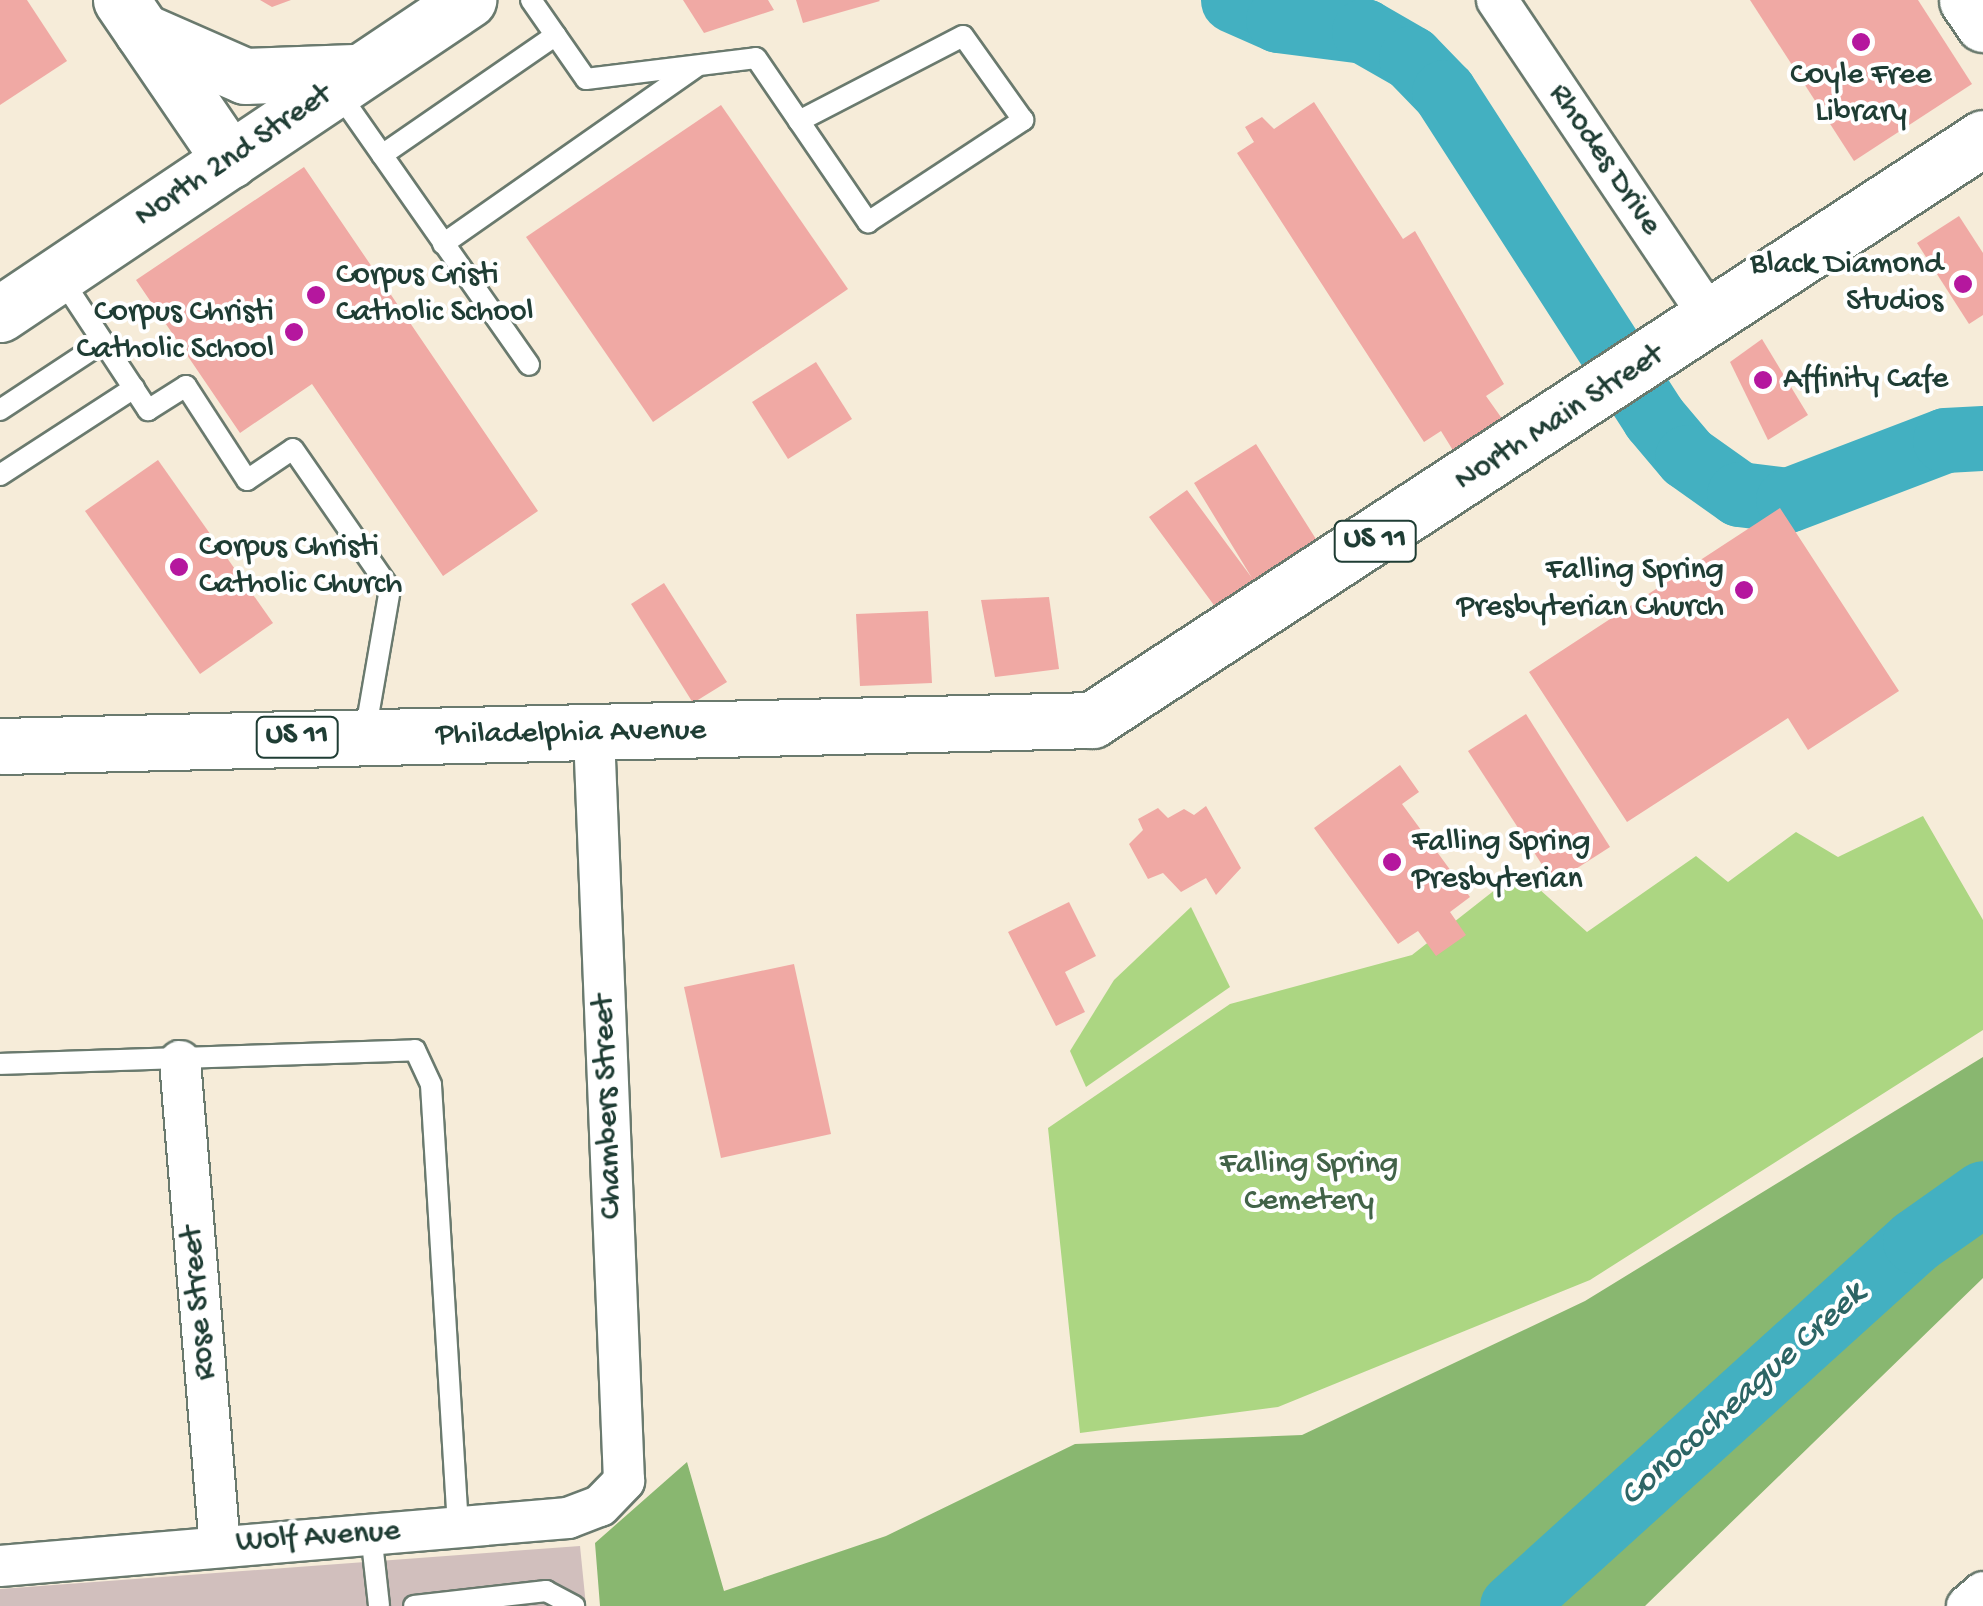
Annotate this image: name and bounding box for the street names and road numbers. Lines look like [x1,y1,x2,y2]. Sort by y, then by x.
street label: North 2nd Street [128,77,340,237]
street label: Rhodes Drive [1539,77,1669,243]
street label: North Main Street [1448,337,1672,501]
road number: US 11 [1332,516,1418,566]
road number: US 11 [254,712,340,762]
street label: Philadelphia Avenue [436,712,706,756]
street label: Chambers Street [586,994,632,1220]
street label: Rose Street [174,1224,226,1382]
street label: Wolf Avenue [235,1513,401,1563]

